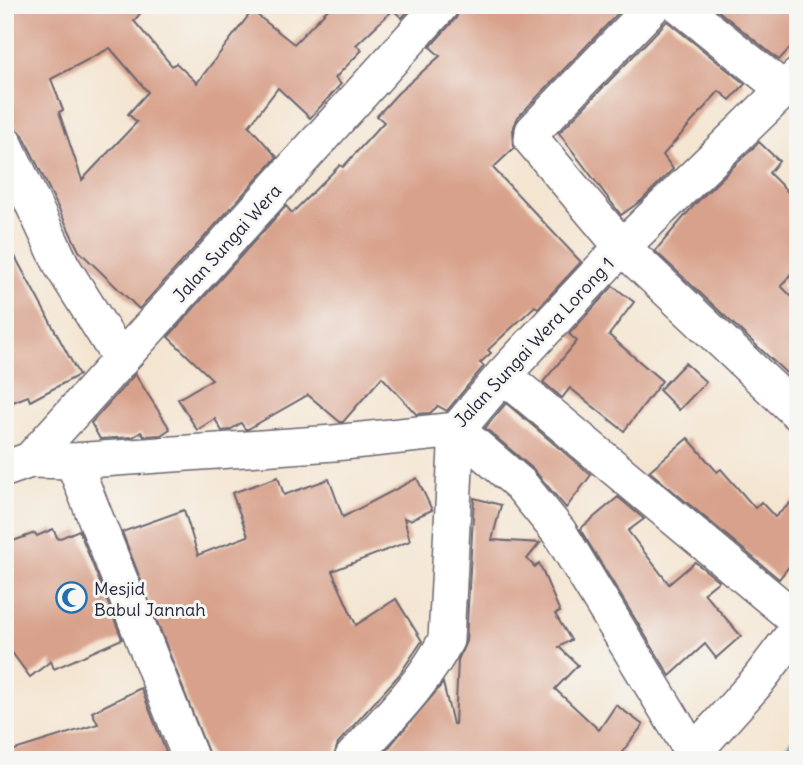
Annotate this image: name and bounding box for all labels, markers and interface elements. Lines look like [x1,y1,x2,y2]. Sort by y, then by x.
street label: Jalan Sungai Wera [168,179,286,307]
street label: Jalan Sungai Wera Lorong 1 [449,252,619,432]
place label: Mesjid Babul Jannah [94,577,206,621]
mosque icon: Mesjid Babul Jannah [54,581,88,615]

